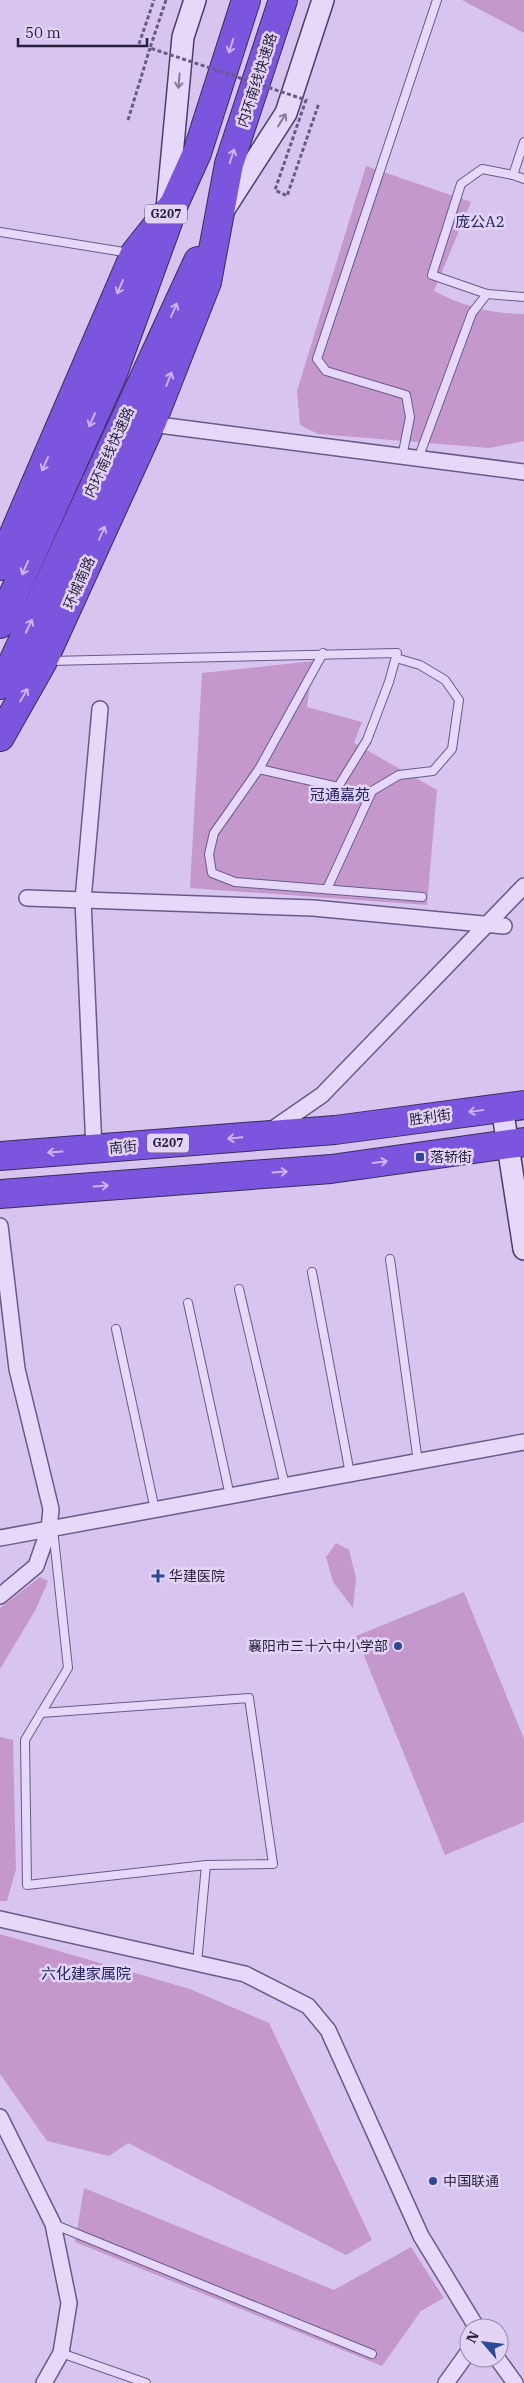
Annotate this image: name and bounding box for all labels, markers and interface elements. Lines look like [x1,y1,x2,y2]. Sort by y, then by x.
scale bar [18,15,146,47]
text: 50 m [25,23,61,42]
street label: 内环南线快速路 [233,31,281,129]
one-way arrow [226,38,235,54]
one-way arrow [174,73,183,89]
one-way arrow [277,113,287,127]
one-way arrow [227,148,237,164]
road number: G207 [145,204,187,223]
district label: 庞公A2 [455,212,505,231]
one-way arrow [115,279,125,294]
one-way arrow [169,303,179,318]
one-way arrow [165,372,174,387]
street label: 内环南线快速路 [80,404,138,500]
one-way arrow [87,412,96,427]
one-way arrow [39,456,49,471]
one-way arrow [97,526,107,541]
street label: 环城南路 [59,554,99,612]
one-way arrow [20,561,30,576]
one-way arrow [25,619,35,634]
one-way arrow [20,688,29,703]
district label: 冠通嘉苑 [310,785,370,804]
street label: 胜利街 [408,1105,452,1129]
one-way arrow [468,1106,484,1116]
one-way arrow [227,1133,243,1142]
road number: G207 [147,1134,189,1152]
street label: 南街 [108,1137,138,1157]
one-way arrow [47,1147,63,1157]
place label: 落轿街 [430,1148,472,1166]
marker: 落轿街 [414,1151,426,1163]
one-way arrow [371,1157,387,1167]
one-way arrow [272,1168,288,1177]
one-way arrow [93,1181,109,1191]
place label: 华建医院 [169,1567,225,1585]
marker: 华建医院 [151,1569,165,1583]
place label: 襄阳市三十六中小学部 [248,1637,388,1655]
marker: 襄阳市三十六中小学部 [392,1640,404,1652]
district label: 六化建家属院 [41,1964,131,1983]
place label: 中国联通 [443,2172,499,2190]
marker: 中国联通 [427,2175,439,2187]
north arrow [459,2318,509,2368]
text: N [462,2328,483,2346]

